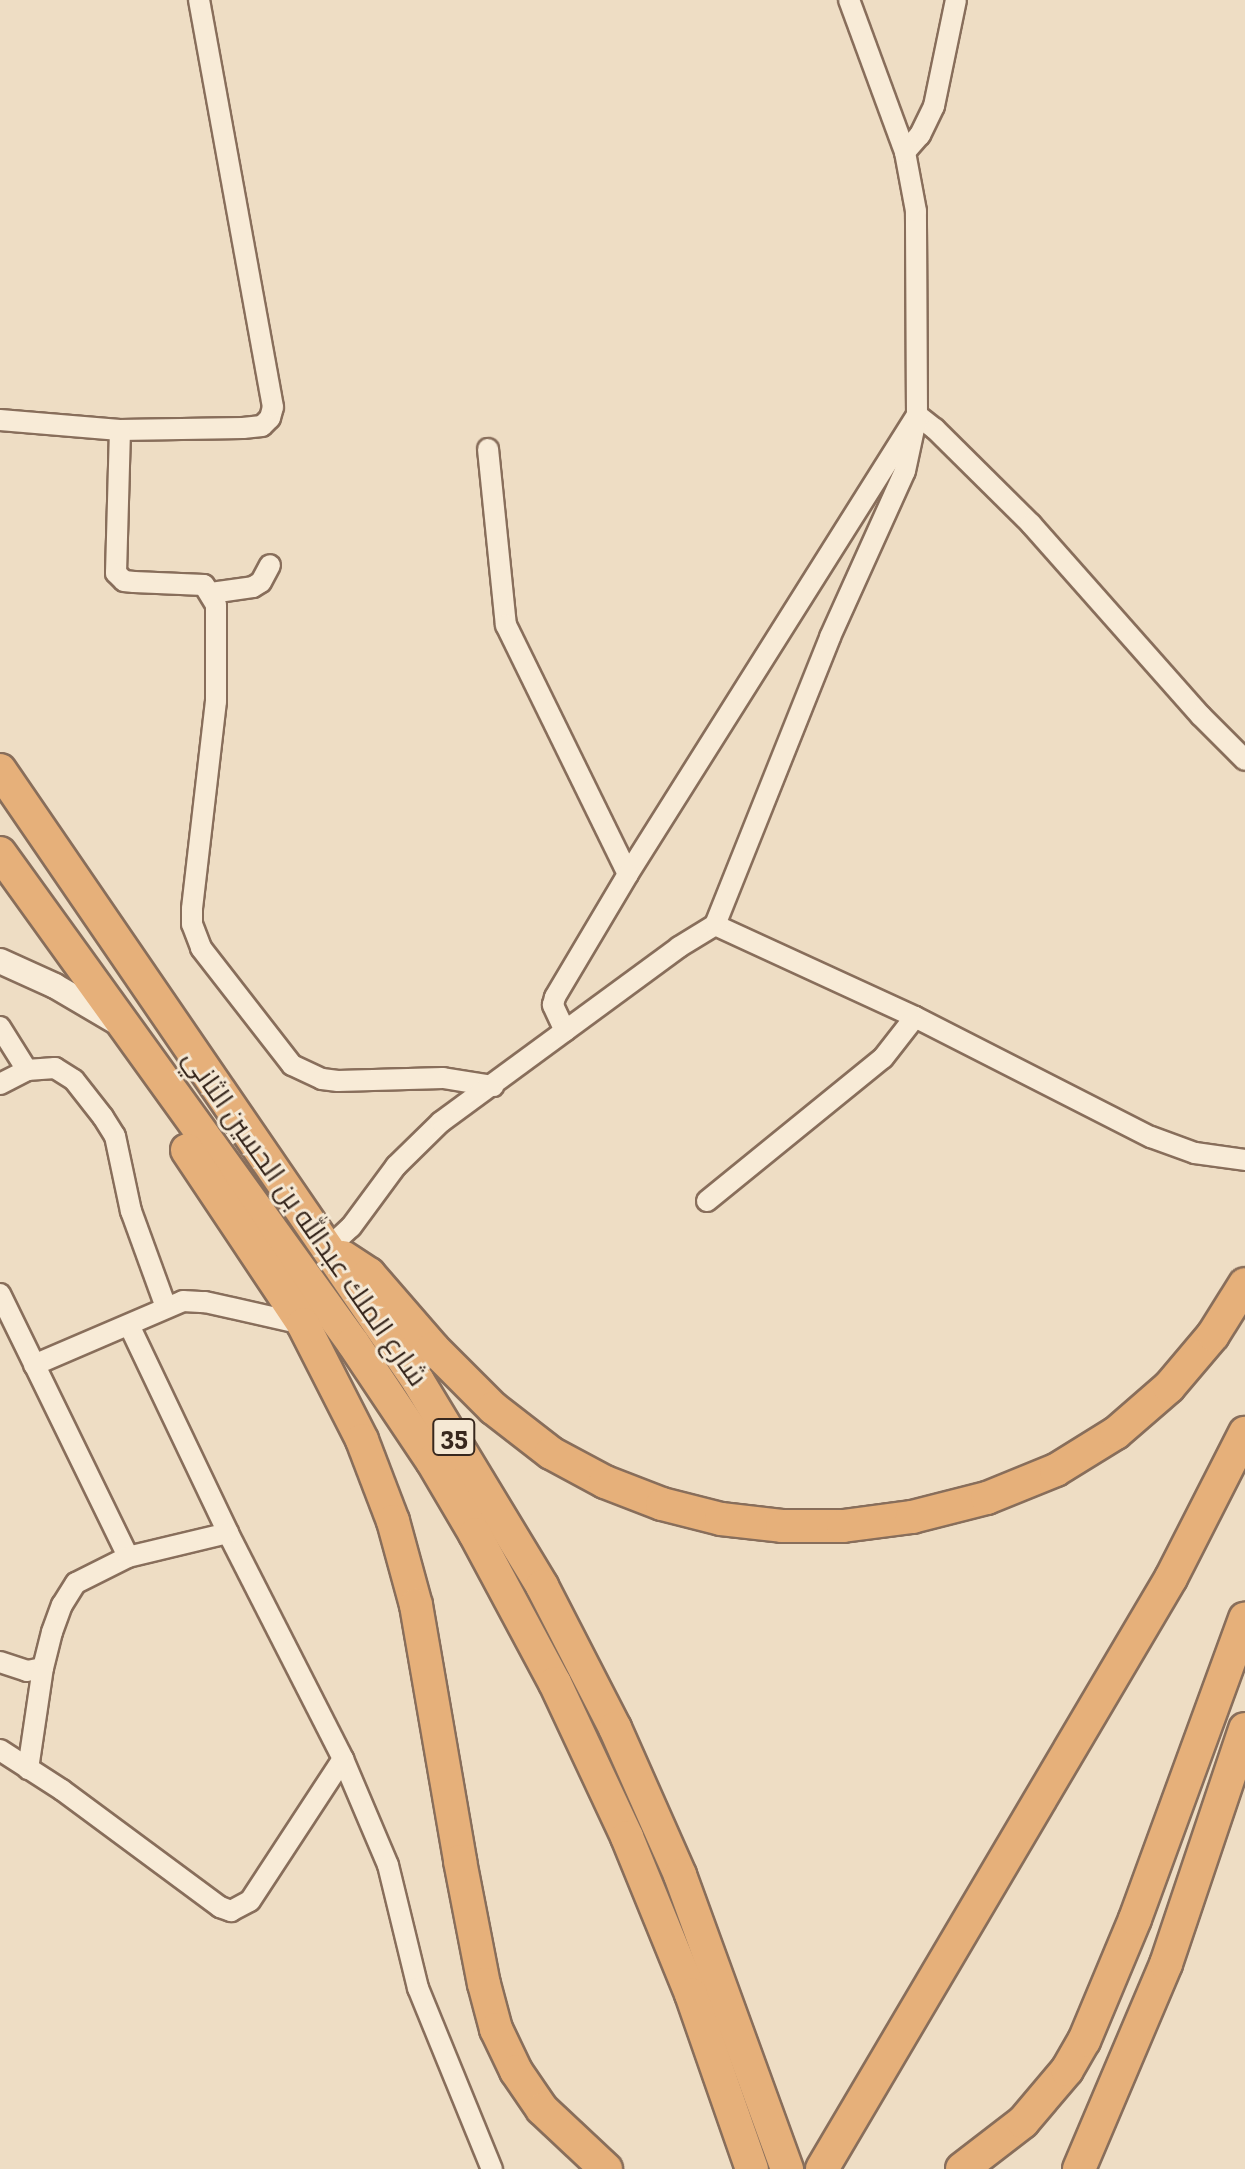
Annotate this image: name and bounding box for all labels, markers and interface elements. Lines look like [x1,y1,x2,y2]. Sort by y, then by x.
street label: شارع الملك عبدالله بن الحسين الثاني [176,1043,434,1393]
road number: 35 [432,1415,476,1459]

